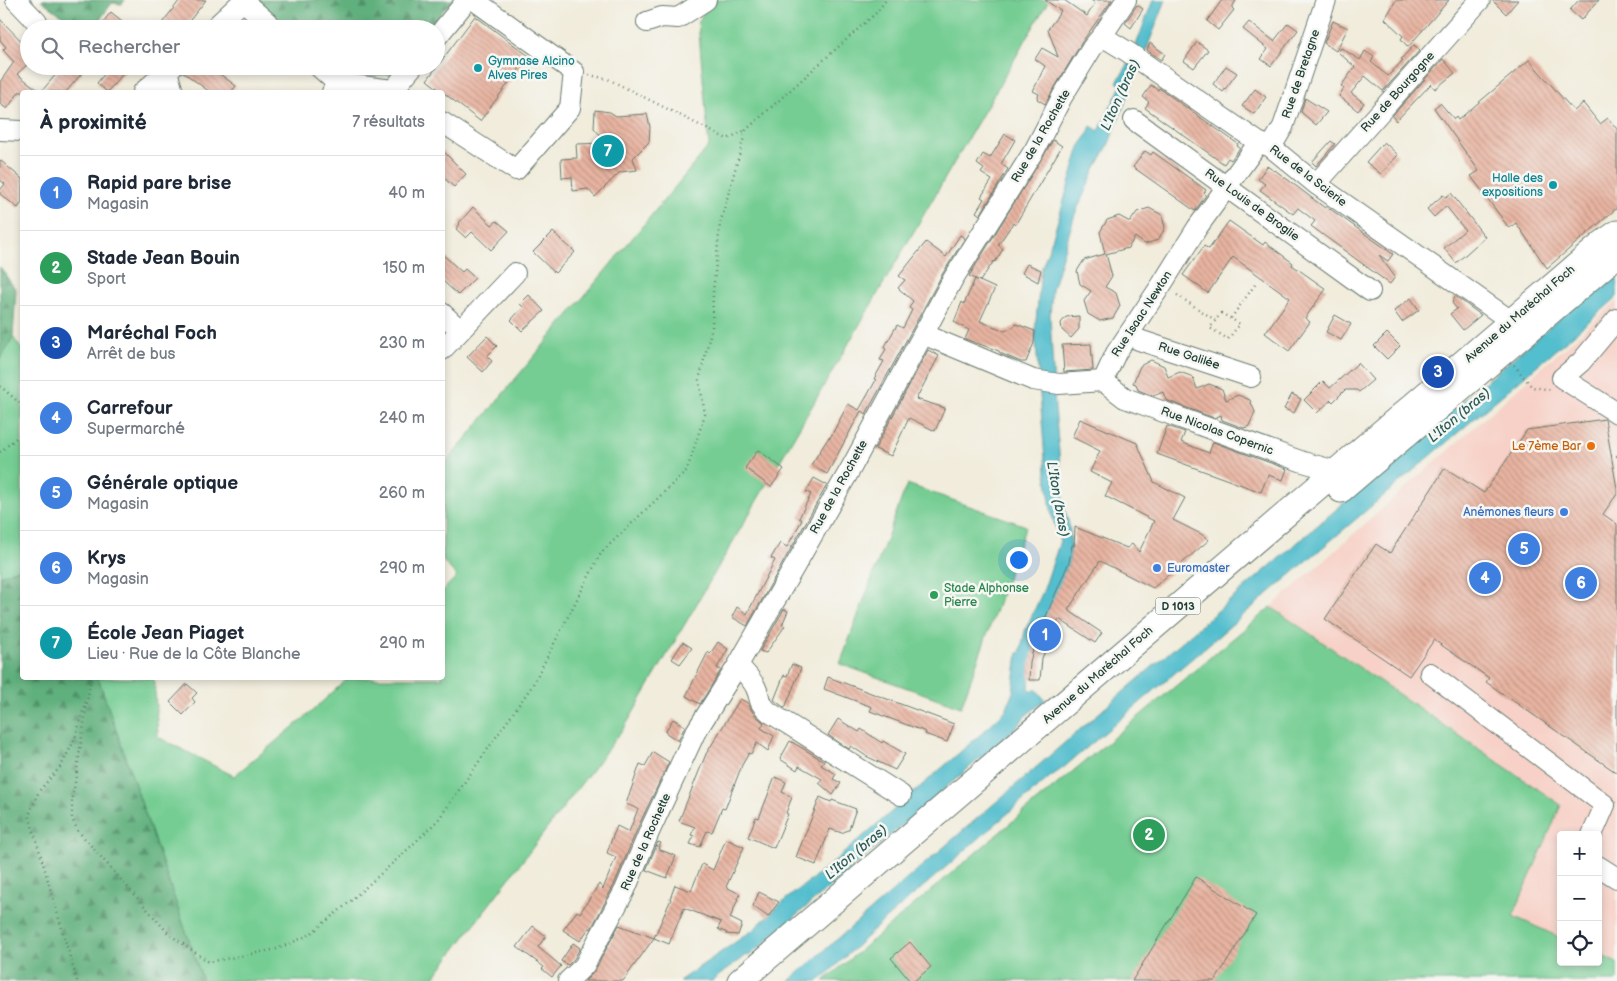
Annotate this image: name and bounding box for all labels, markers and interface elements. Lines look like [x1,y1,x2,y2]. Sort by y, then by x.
search box [20,20,445,75]
street label: Rue de Bretagne [1279,28,1323,120]
icon: search [38,34,66,62]
text: Rechercher [78,36,180,59]
street label: Rue de Bourgogne [1358,49,1438,135]
place label: Gymnase Alcino Alves Pires [488,54,575,83]
water label: L'Iton (bras) [1097,56,1144,133]
marker: Gymnase Alcino Alves Pires [472,62,484,74]
street label: Rue de la Rochette [1008,87,1074,185]
text: À proximité [40,110,147,135]
text: 7 résultats [352,113,425,132]
pin: 7 [592,132,624,170]
street label: Rue de la Scierie [1266,142,1350,210]
street label: Rue Louis de Broglie [1202,166,1302,244]
place label: Halle des expositions [1482,171,1543,200]
text: Rapid pare brise [87,172,231,195]
marker: Halle des expositions [1547,179,1559,191]
text: 1 [53,184,59,203]
text: 40 m [388,184,425,203]
text: Magasin [87,195,149,214]
text: Stade Jean Bouin [87,247,240,270]
text: 2 [51,259,61,278]
text: 150 m [383,259,425,278]
street label: Avenue du Maréchal Foch [1462,262,1578,366]
street label: Rue Isaac Newton [1109,268,1176,360]
text: Sport [87,270,126,289]
text: Maréchal Foch [87,322,217,345]
text: 3 [51,334,61,353]
text: 230 m [379,334,425,353]
street label: Rue Galilée [1156,339,1222,373]
text: Arrêt de bus [87,345,176,364]
pin: 3 [1422,353,1454,391]
water label: L'Iton (bras) [1424,384,1494,446]
text: Carrefour [87,397,173,420]
street label: Rue Nicolas Copernic [1159,404,1275,458]
text: 4 [51,409,61,428]
text: 240 m [379,409,425,428]
text: Supermarché [87,420,185,439]
street label: Rue de la Rochette [807,437,871,537]
place label: Le 7ème Bar [1512,439,1582,454]
marker: Le 7ème Bar [1585,440,1597,452]
water label: L'Iton (bras) [1043,460,1073,539]
text: Générale optique [87,472,238,495]
text: 5 [51,484,61,503]
text: 260 m [379,484,425,503]
text: Magasin [87,495,149,514]
place label: Anémones fleurs [1463,505,1554,520]
marker: Anémones fleurs [1558,506,1570,518]
pin: 5 [1508,530,1540,568]
text: Krys [87,547,126,570]
your location [1006,547,1032,573]
text: 6 [51,559,61,578]
text: 290 m [379,559,425,578]
pin: 4 [1469,559,1501,597]
place label: Euromaster [1167,561,1230,576]
marker: Euromaster [1151,562,1163,574]
pin: 6 [1565,564,1597,602]
text: Magasin [87,570,149,589]
place label: Stade Alphonse Pierre [944,581,1029,610]
marker: Stade Alphonse Pierre [928,589,940,601]
road number: D 1013 [1156,598,1200,614]
pin: 1 [1029,616,1061,654]
text: École Jean Piaget [87,622,244,645]
street label: Avenue du Maréchal Foch [1040,623,1156,727]
text: 7 [52,634,60,653]
text: 290 m [379,634,425,653]
text: Lieu · Rue de la Côte Blanche [87,645,300,664]
street label: Rue de la Rochette [618,791,674,893]
pin: 2 [1133,816,1165,854]
water label: L'Iton (bras) [821,821,891,883]
map controls [1557,831,1602,966]
button: + [1557,831,1602,876]
button: − [1557,876,1602,921]
button: locate [1557,921,1602,966]

